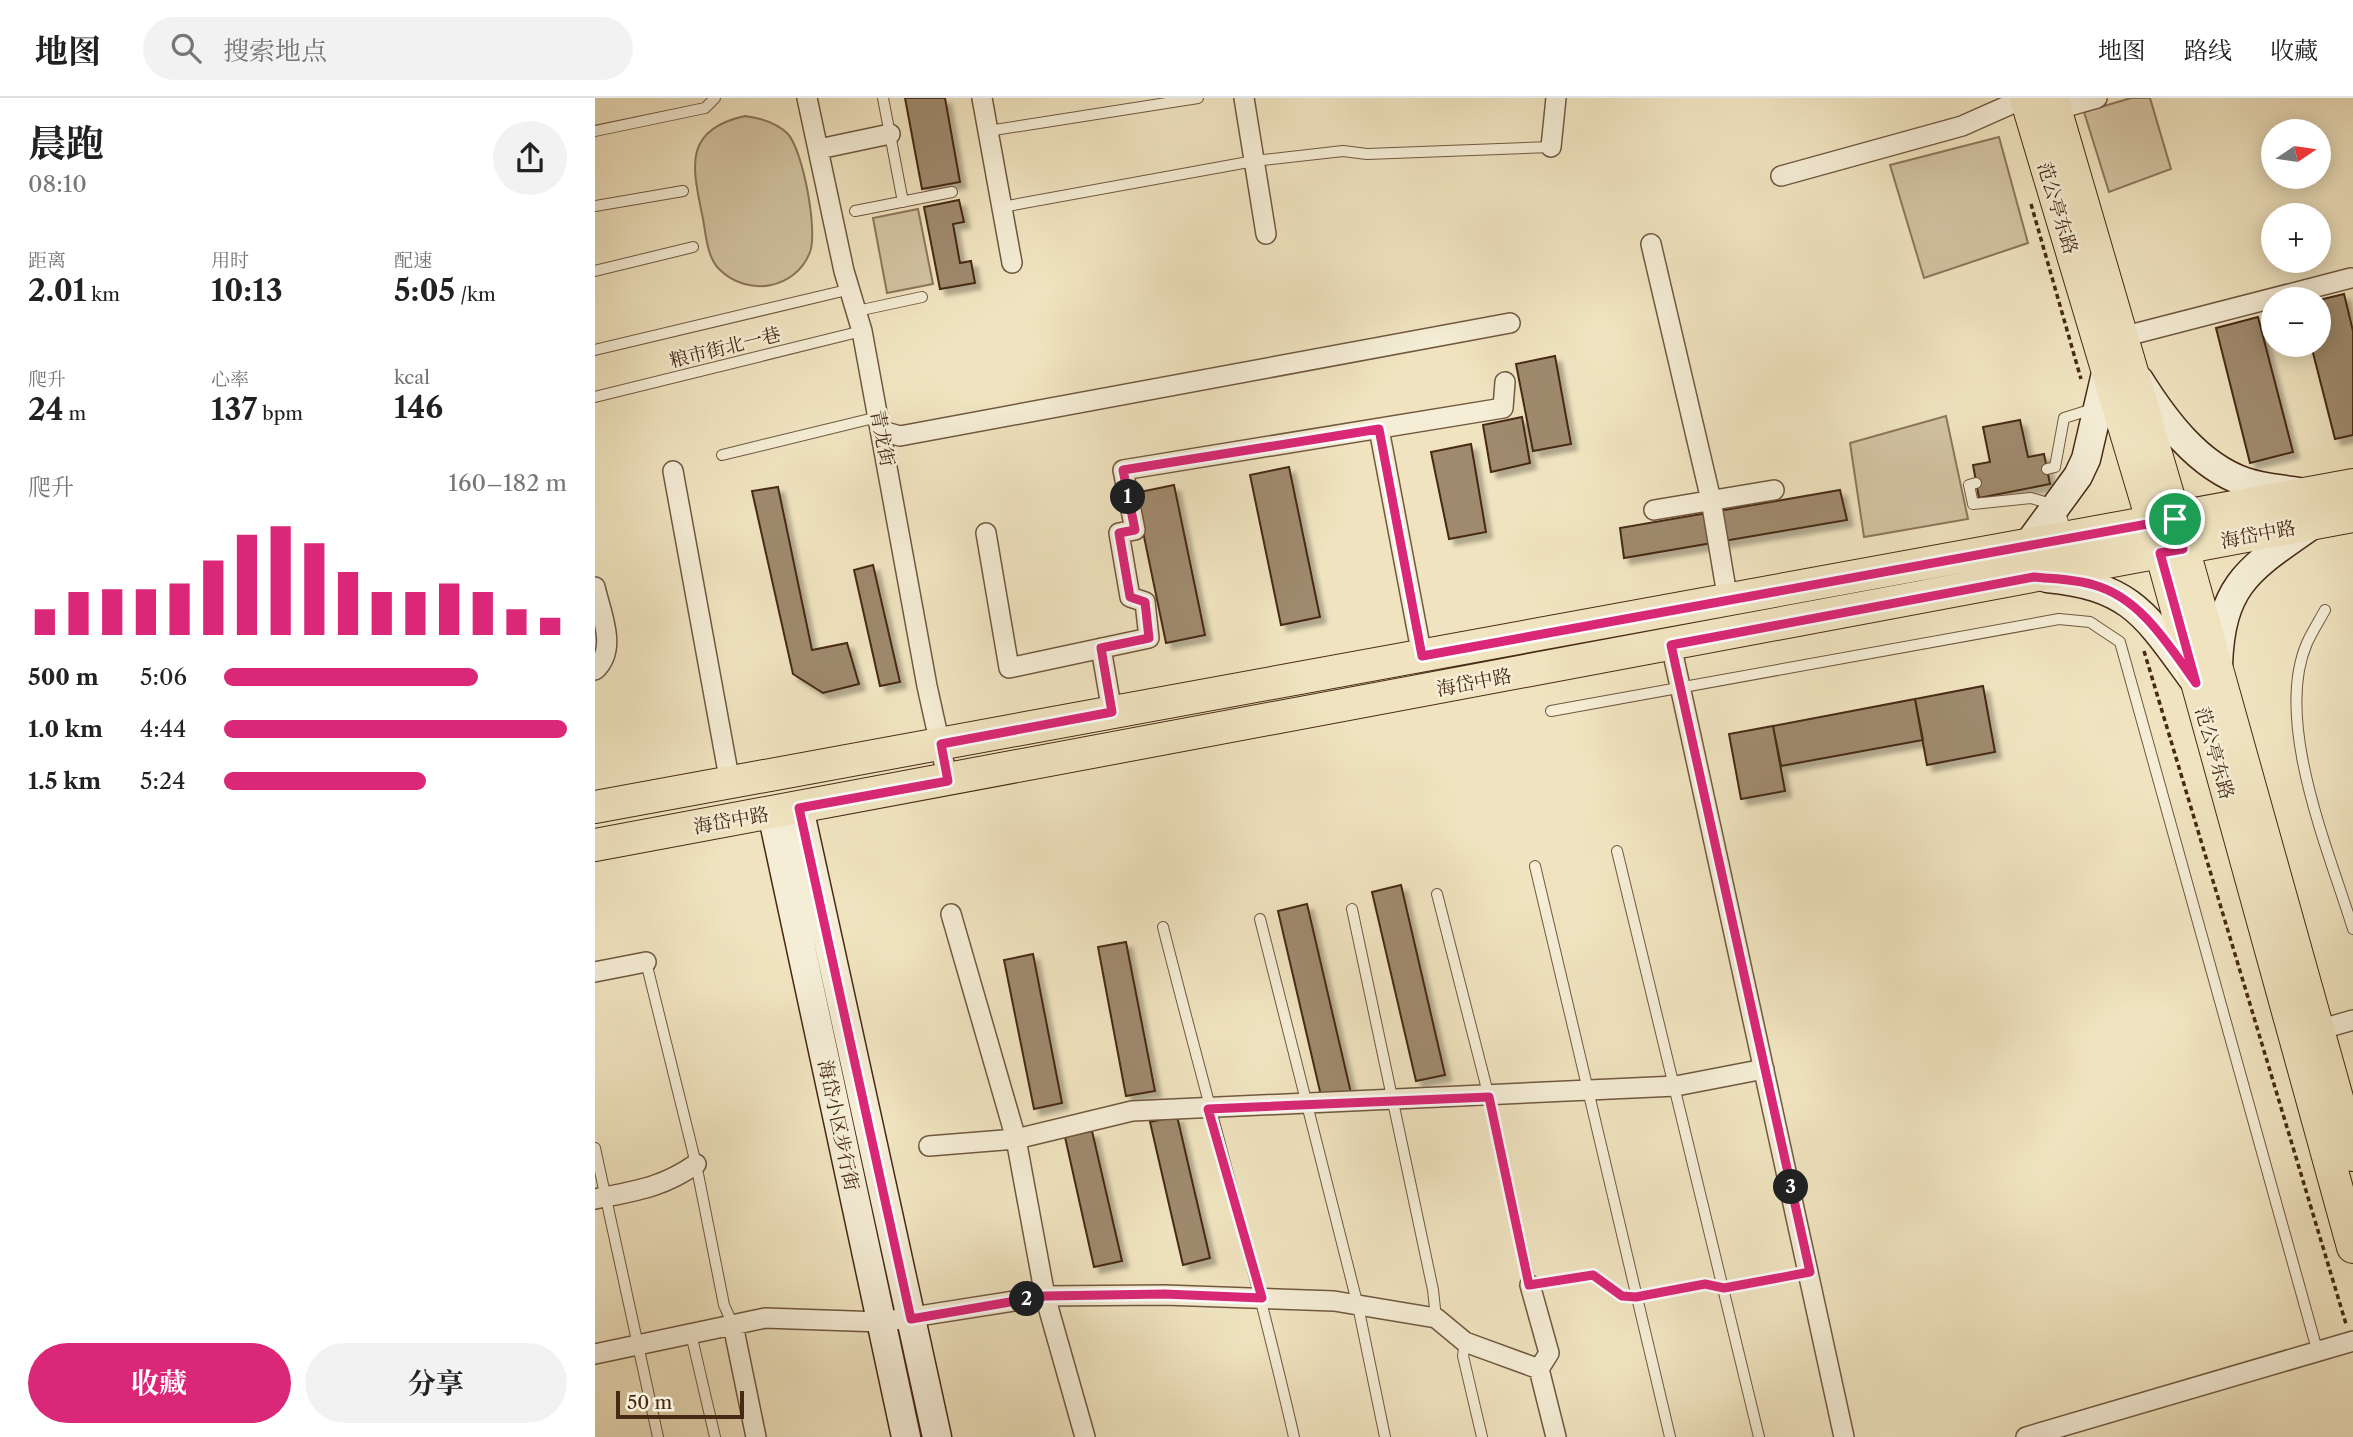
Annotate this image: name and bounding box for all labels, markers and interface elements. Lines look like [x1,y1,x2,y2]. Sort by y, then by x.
search box [143,17,633,80]
icon: search [167,29,205,67]
text: 地图 [35,31,101,72]
text: 搜索地点 [223,35,327,67]
text: 地图 [2098,36,2146,65]
text: 路线 [2184,36,2232,65]
text: 收藏 [2270,36,2318,65]
north arrow [2261,119,2331,189]
map controls [2261,119,2331,357]
text: 晨跑 [28,120,104,167]
button: share [493,121,567,195]
street label: 范公亭东路 [2033,159,2082,257]
text: 08:10 [28,170,87,198]
button: + [2261,203,2331,273]
text: 距离 [28,249,66,272]
text: 用时 [211,249,249,272]
text: 配速 [394,249,432,272]
text: 2.01 [28,272,86,309]
text: 10:13 [211,272,283,309]
text: 5:05 [394,272,455,309]
text: km [86,283,120,306]
text: /km [455,283,496,306]
button: − [2261,287,2331,357]
street label: 粮市街北一巷 [667,323,783,372]
text: kcal [394,366,430,389]
text: 爬升 [28,368,66,391]
text: 心率 [211,368,249,391]
text: 146 [394,389,443,426]
text: 24 [28,391,64,428]
text: 137 [211,391,257,428]
text: m [64,402,86,425]
text: bpm [257,402,303,425]
street label: 青龙街 [866,408,899,468]
text: 160–182 m [448,469,567,497]
text: 爬升 [28,473,74,501]
pin: 1 [1111,480,1145,514]
text: 1 [1123,485,1132,508]
pin [2145,489,2205,549]
icon: arrive [2156,500,2194,538]
street label: 海岱中路 [2219,516,2298,553]
text: 500 m [28,663,99,691]
text: 5:06 [140,663,187,691]
street label: 海岱中路 [1435,664,1514,701]
street label: 范公亭东路 [2190,704,2239,802]
text: 1.0 km [28,715,103,743]
text: 4:44 [140,715,186,743]
text: 1.5 km [28,767,101,795]
text: 5:24 [140,767,185,795]
street label: 海岱中路 [692,803,771,838]
street label: 海岱小区步行街 [813,1058,864,1193]
pin: 3 [1773,1170,1809,1204]
text: 3 [1785,1175,1796,1198]
pin: 2 [1009,1282,1045,1316]
text: 2 [1021,1287,1032,1310]
button: 收藏 [28,1343,291,1423]
button: 分享 [305,1343,567,1423]
scale bar [616,1388,744,1420]
text: 50 m [627,1391,672,1414]

